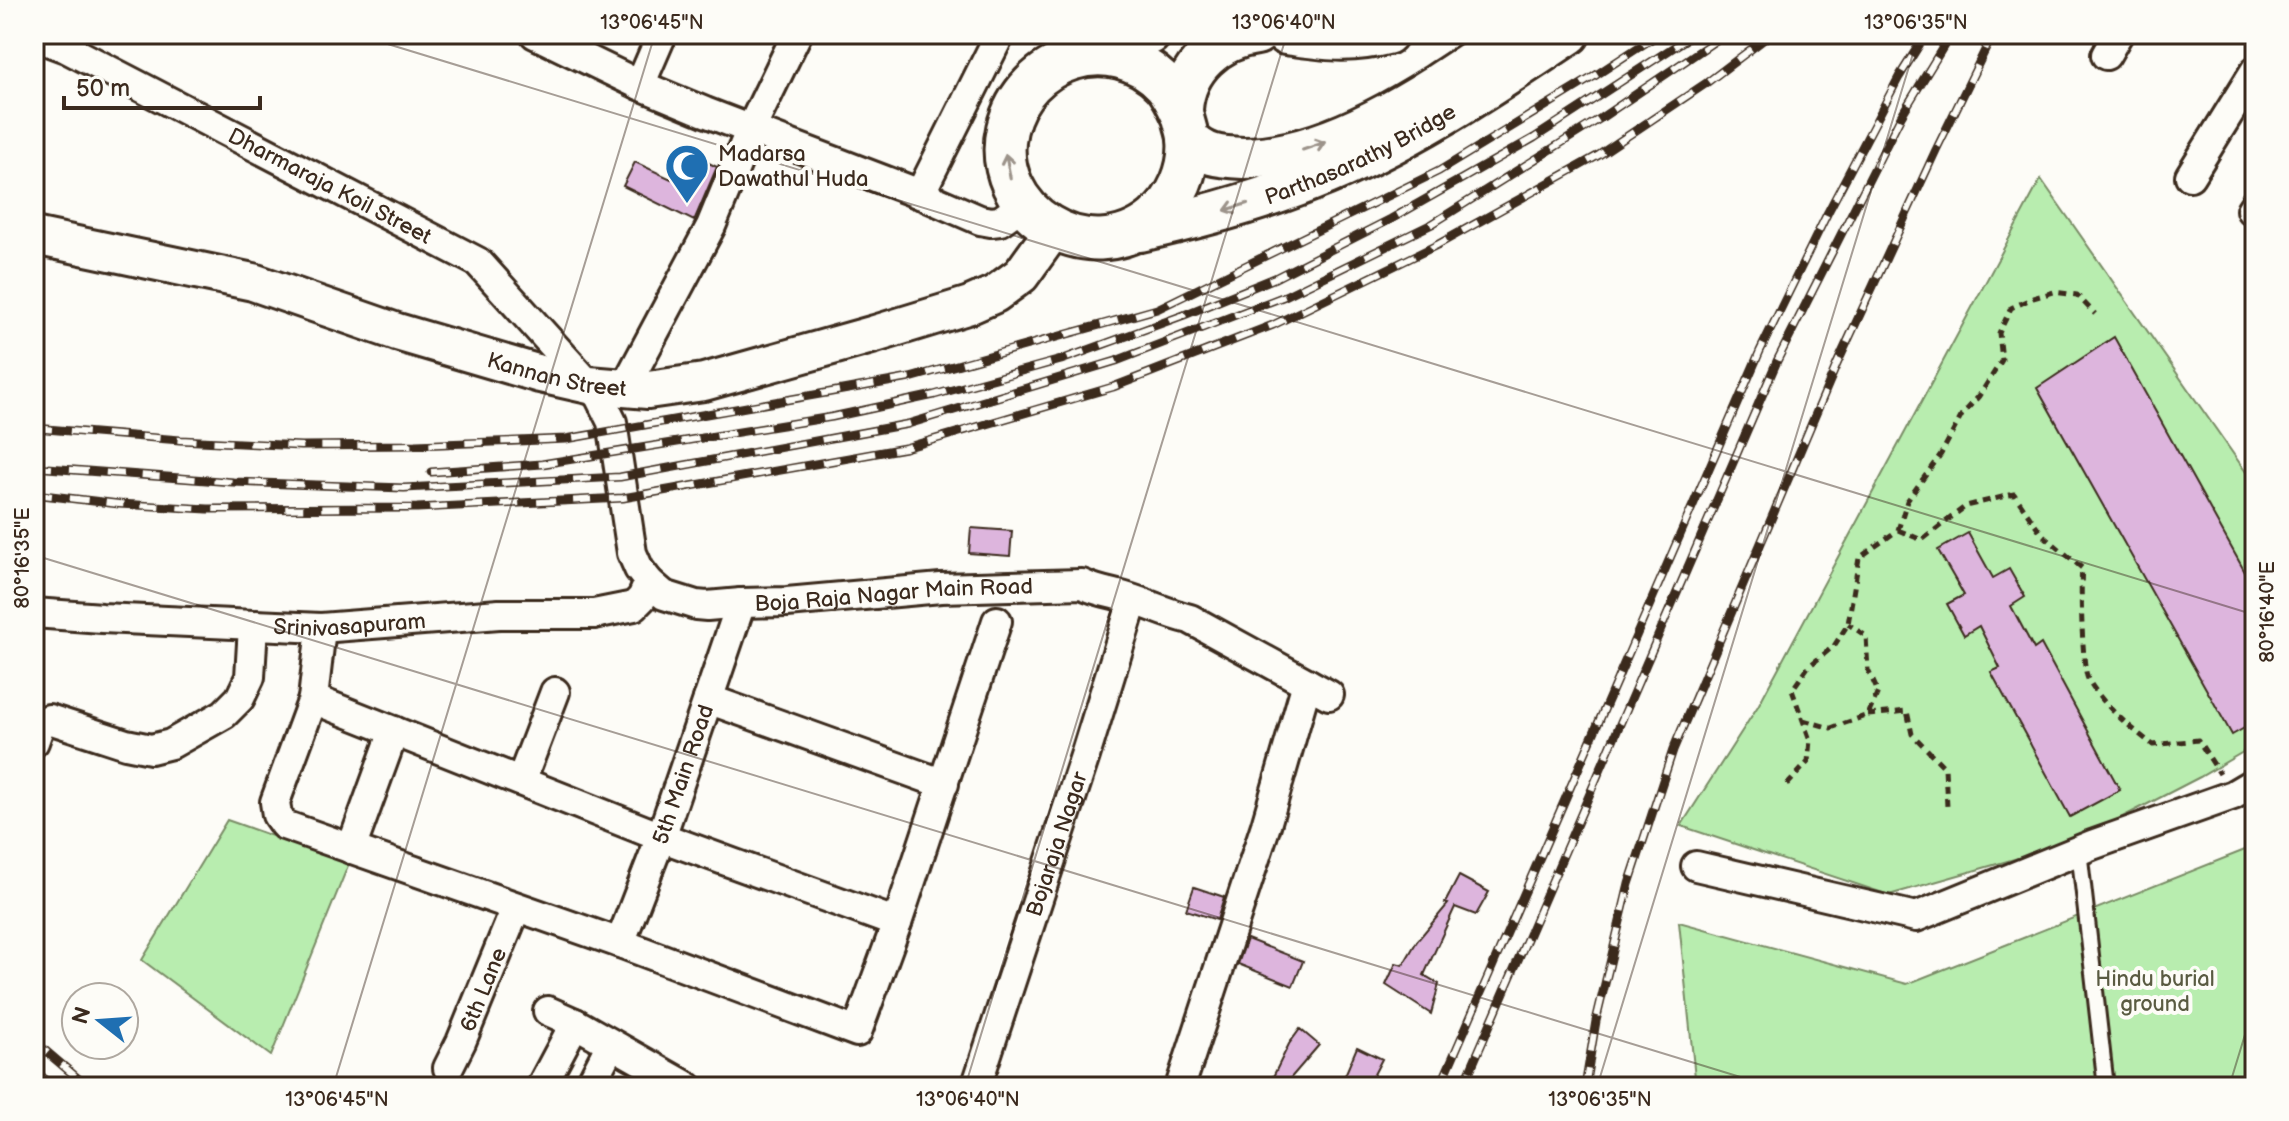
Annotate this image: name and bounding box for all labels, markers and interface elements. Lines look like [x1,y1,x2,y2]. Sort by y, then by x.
text: 13°06'45"N [600,11,704,35]
text: 13°06'40"N [1232,11,1336,35]
text: 13°06'35"N [1864,11,1968,35]
scale bar [64,60,260,110]
text: 50 m [76,74,130,103]
street label: Parthasarathy Bridge [1261,98,1461,212]
street label: Dharmaraja Koil Street [223,123,436,251]
one-way arrow [1301,137,1326,152]
place label: Madarsa Dawathul Huda [718,141,869,193]
mosque icon: Madarsa Dawathul Huda [663,142,711,205]
one-way arrow [1000,154,1015,179]
one-way arrow [1223,200,1249,215]
street label: Kannan Street [484,347,628,403]
text: 80°16'35"E [11,507,35,609]
text: 80°16'40"E [2256,561,2280,663]
street label: Boja Raja Nagar Main Road [754,573,1033,618]
street label: Srinivasapuram [273,608,427,643]
street label: 5th Main Road [647,701,720,848]
street label: Bojaraja Nagar [1021,768,1094,920]
street label: 6th Lane [455,944,513,1036]
park label: Hindu burial ground [2095,966,2215,1018]
north arrow [60,981,140,1061]
text: N [67,1004,98,1027]
text: 13°06'45"N [285,1088,389,1112]
text: 13°06'40"N [916,1088,1020,1112]
text: 13°06'35"N [1548,1088,1652,1112]

